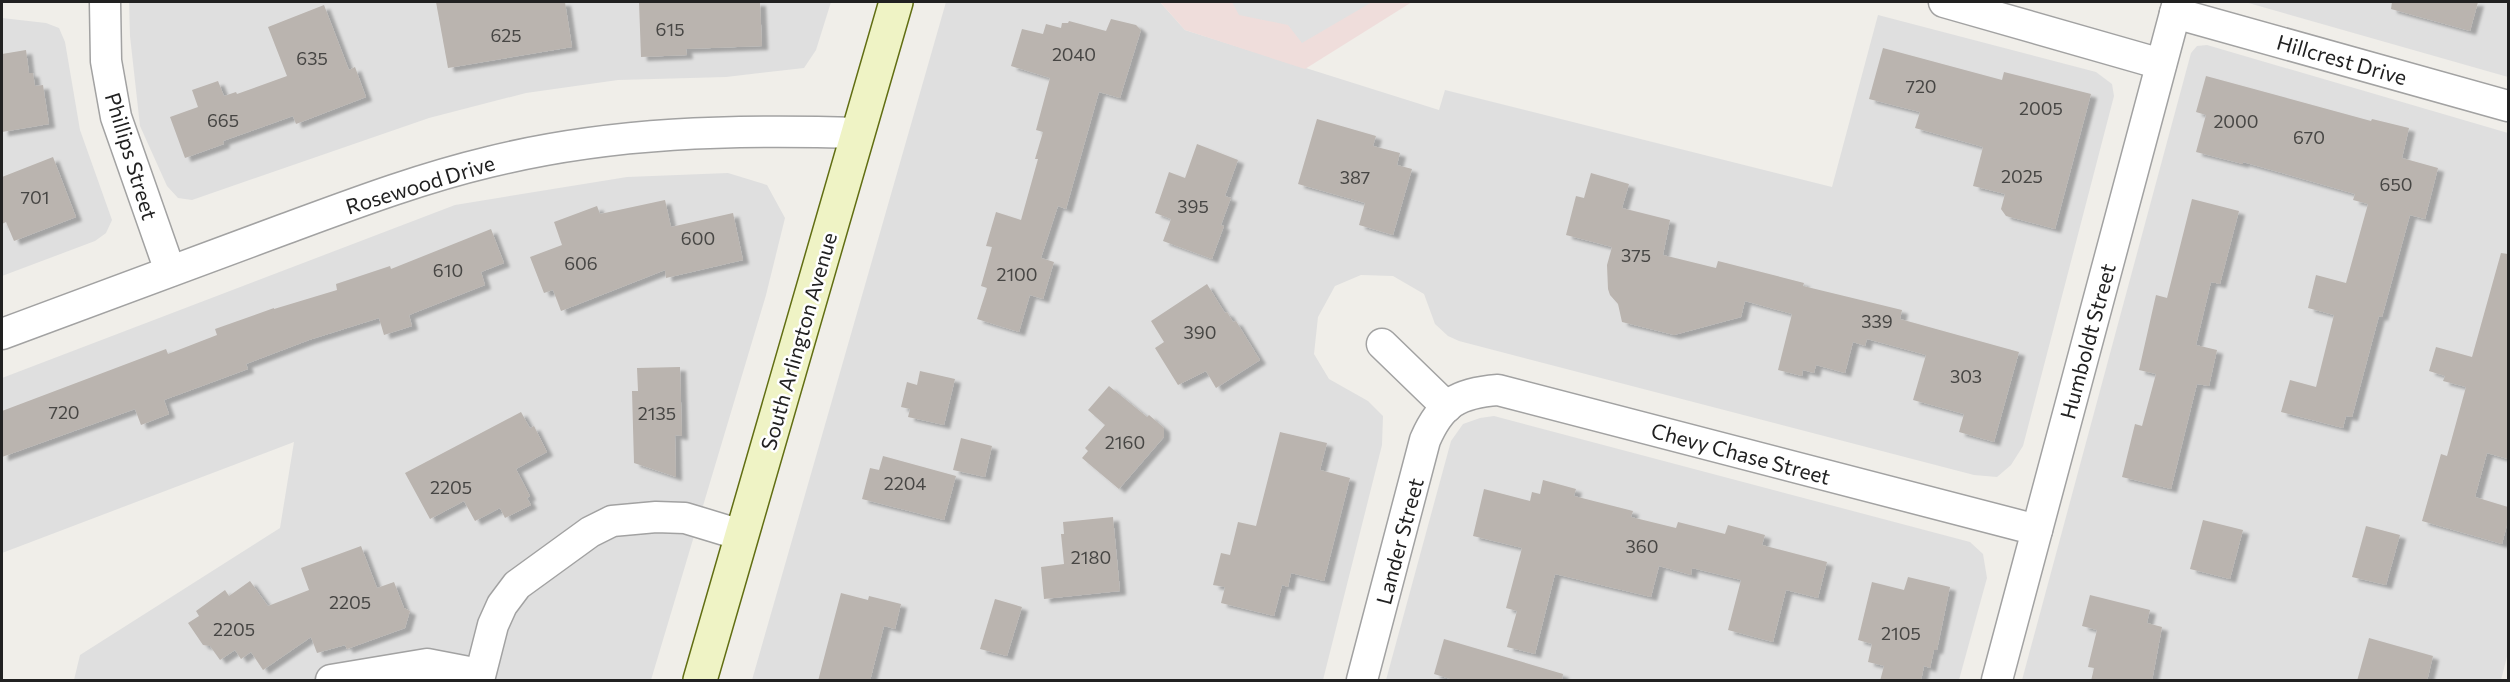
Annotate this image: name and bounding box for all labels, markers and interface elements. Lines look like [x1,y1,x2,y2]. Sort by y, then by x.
house number: 615 [656,18,684,40]
house number: 625 [490,24,522,46]
street label: Hillcrest Drive [2274,28,2410,90]
house number: 2040 [1052,43,1096,65]
house number: 635 [296,47,328,69]
house number: 720 [1905,75,1937,97]
street label: Phillips Street [101,89,163,223]
house number: 2005 [2019,97,2063,119]
house number: 665 [207,109,239,131]
house number: 2000 [2213,110,2259,132]
house number: 670 [2293,126,2325,148]
street label: Rosewood Drive [342,149,498,219]
house number: 2025 [2001,165,2043,187]
house number: 387 [1340,166,1370,188]
house number: 650 [2379,173,2413,195]
house number: 701 [21,186,49,208]
house number: 395 [1177,195,1209,217]
house number: 600 [681,227,715,249]
street label: South Arlington Avenue [755,229,841,453]
house number: 375 [1621,244,1651,266]
house number: 606 [564,252,598,274]
house number: 610 [433,259,463,281]
street label: Humboldt Street [2054,260,2120,422]
house number: 2100 [996,263,1038,285]
house number: 339 [1861,310,1893,332]
house number: 390 [1184,321,1216,343]
house number: 303 [1950,365,1982,387]
house number: 720 [48,401,80,423]
house number: 2135 [638,402,676,424]
street label: Chevy Chase Street [1649,417,1833,489]
house number: 2160 [1105,431,1145,453]
house number: 2204 [884,472,926,494]
street label: Lander Street [1370,475,1428,607]
house number: 2205 [430,476,472,498]
house number: 360 [1626,535,1658,557]
house number: 2180 [1071,546,1111,568]
house number: 2205 [329,591,371,613]
house number: 2205 [213,618,255,640]
house number: 2105 [1881,622,1921,644]

